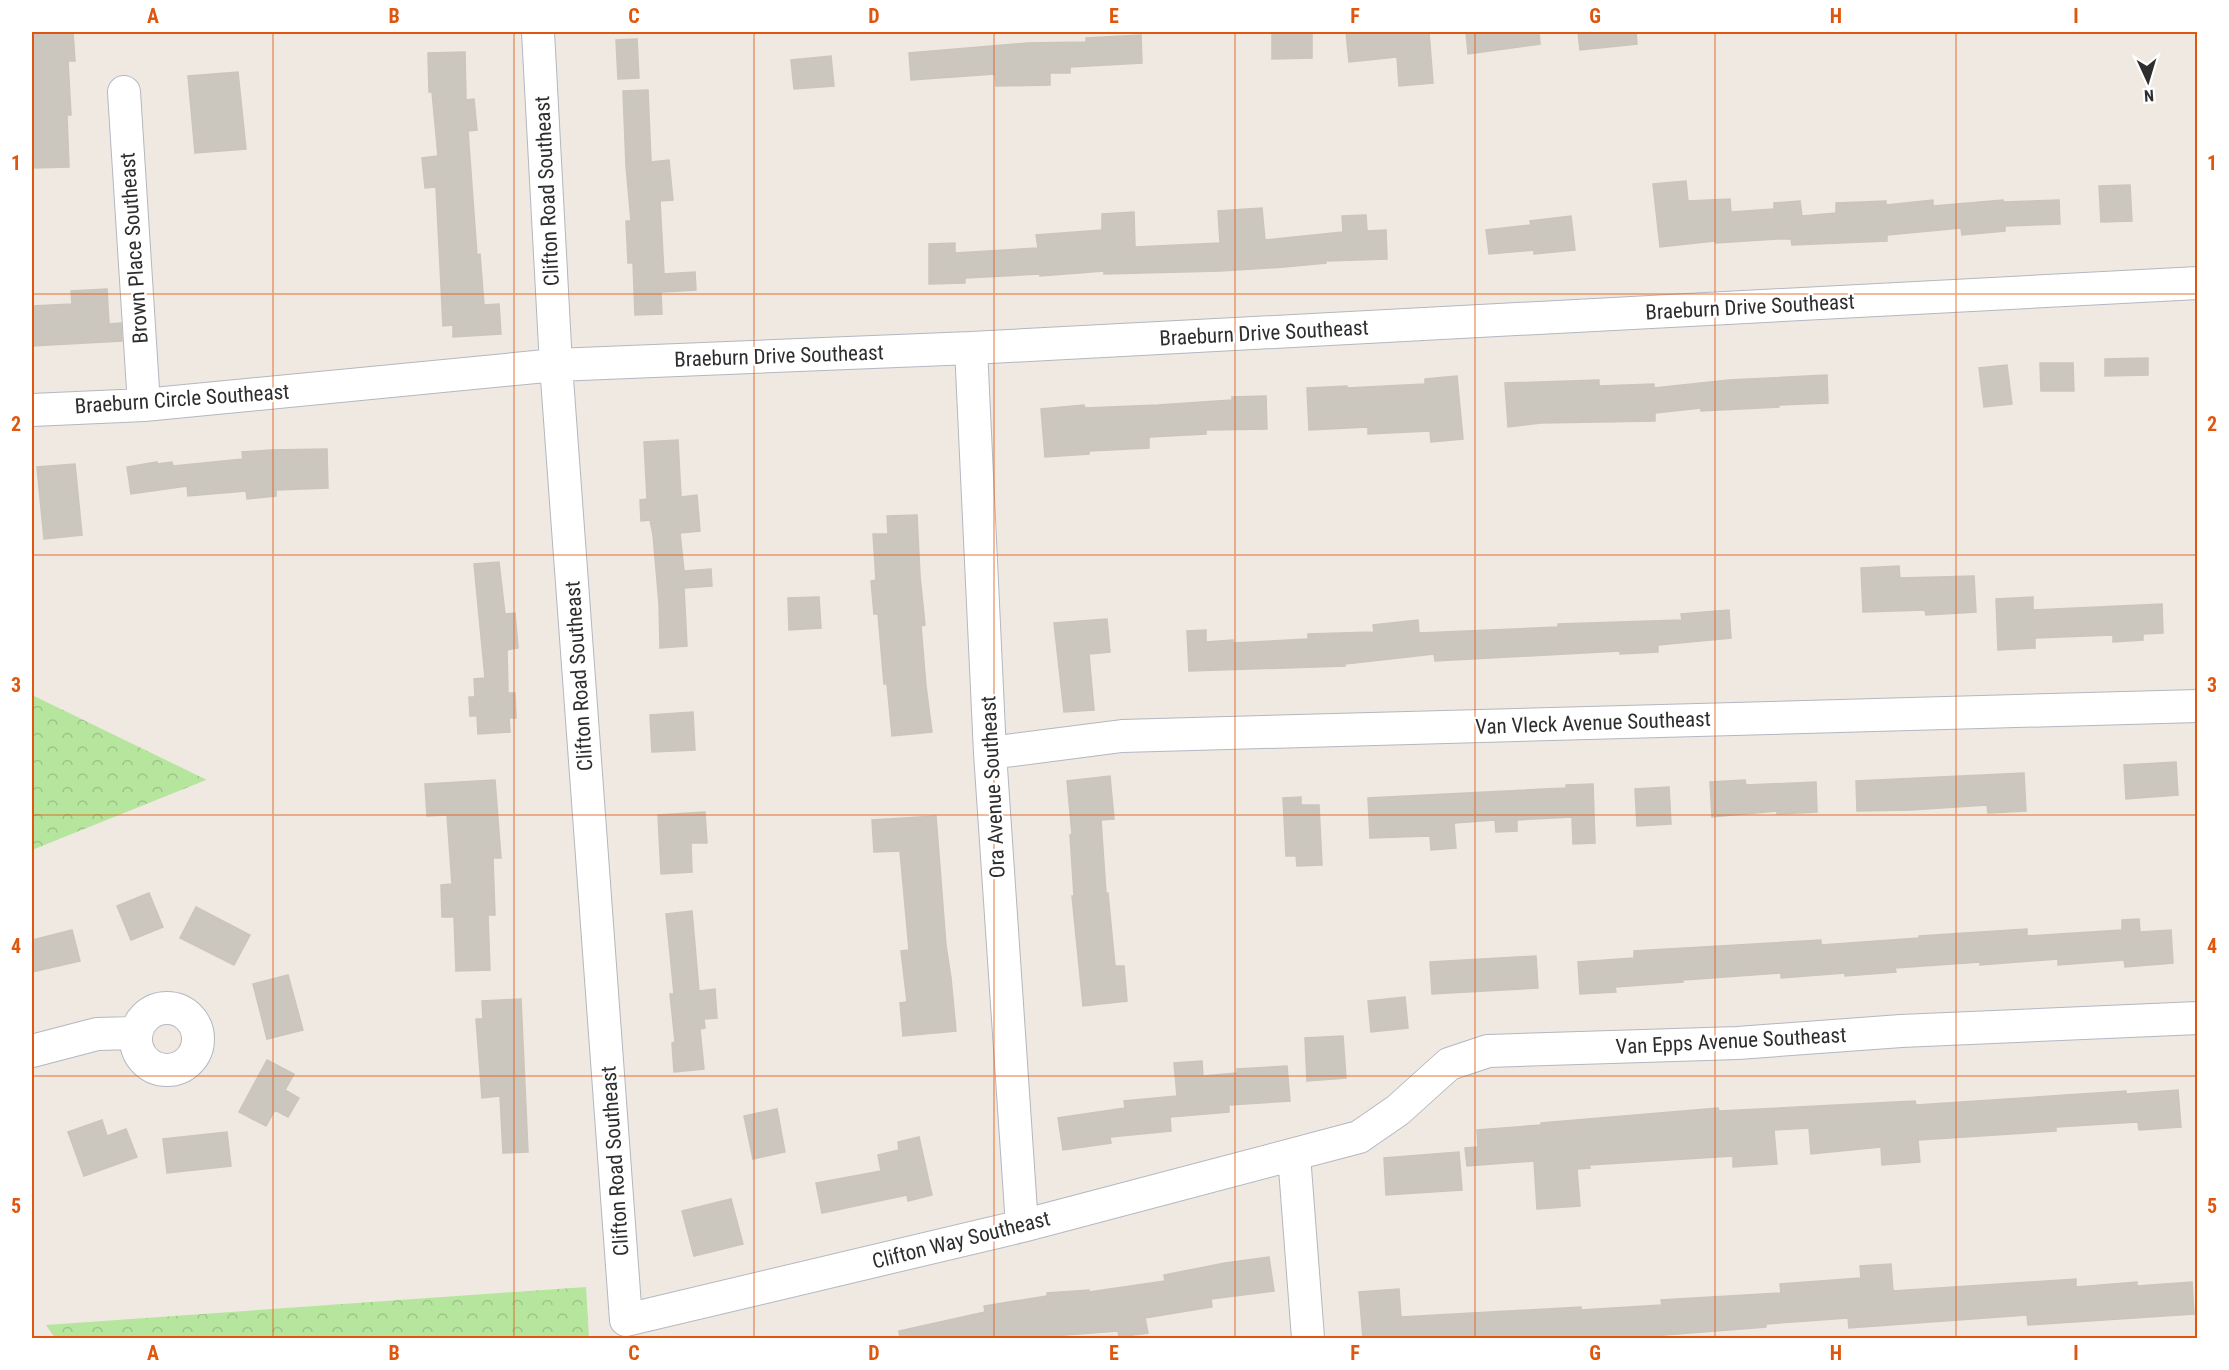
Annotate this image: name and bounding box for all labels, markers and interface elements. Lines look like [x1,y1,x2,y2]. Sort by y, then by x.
text: A [147,4,159,28]
text: B [388,4,400,28]
text: C [628,4,640,28]
text: D [868,4,880,28]
text: E [1109,4,1119,28]
text: F [1350,4,1360,28]
text: G [1589,4,1601,28]
text: H [1830,4,1842,28]
text: I [2073,4,2079,28]
north arrow [2118,51,2178,111]
text: N [2143,86,2155,105]
street label: Clifton Road Southeast [530,95,564,287]
text: 1 [11,151,21,175]
text: 1 [2207,151,2217,175]
street label: Brown Place Southeast [115,152,153,344]
street label: Braeburn Drive Southeast [1645,290,1855,324]
street label: Braeburn Drive Southeast [1159,316,1369,350]
street label: Braeburn Drive Southeast [674,340,884,372]
street label: Braeburn Circle Southeast [74,380,290,418]
text: 2 [11,412,21,436]
text: 2 [2207,412,2217,436]
street label: Clifton Road Southeast [560,580,598,772]
text: 3 [11,673,21,697]
text: 3 [2207,673,2217,697]
street label: Ora Avenue Southeast [976,695,1010,879]
street label: Van Vleck Avenue Southeast [1475,707,1711,739]
text: 4 [11,934,21,958]
text: 4 [2207,934,2217,958]
street label: Van Epps Avenue Southeast [1615,1023,1847,1059]
street label: Clifton Road Southeast [596,1065,634,1257]
text: 5 [11,1194,21,1218]
text: 5 [2207,1194,2217,1218]
street label: Clifton Way Southeast [870,1206,1052,1274]
text: A [147,1341,159,1365]
text: B [388,1341,400,1365]
text: C [628,1341,640,1365]
text: D [868,1341,880,1365]
text: E [1109,1341,1119,1365]
text: F [1350,1341,1360,1365]
text: G [1589,1341,1601,1365]
text: H [1830,1341,1842,1365]
text: I [2073,1341,2079,1365]

